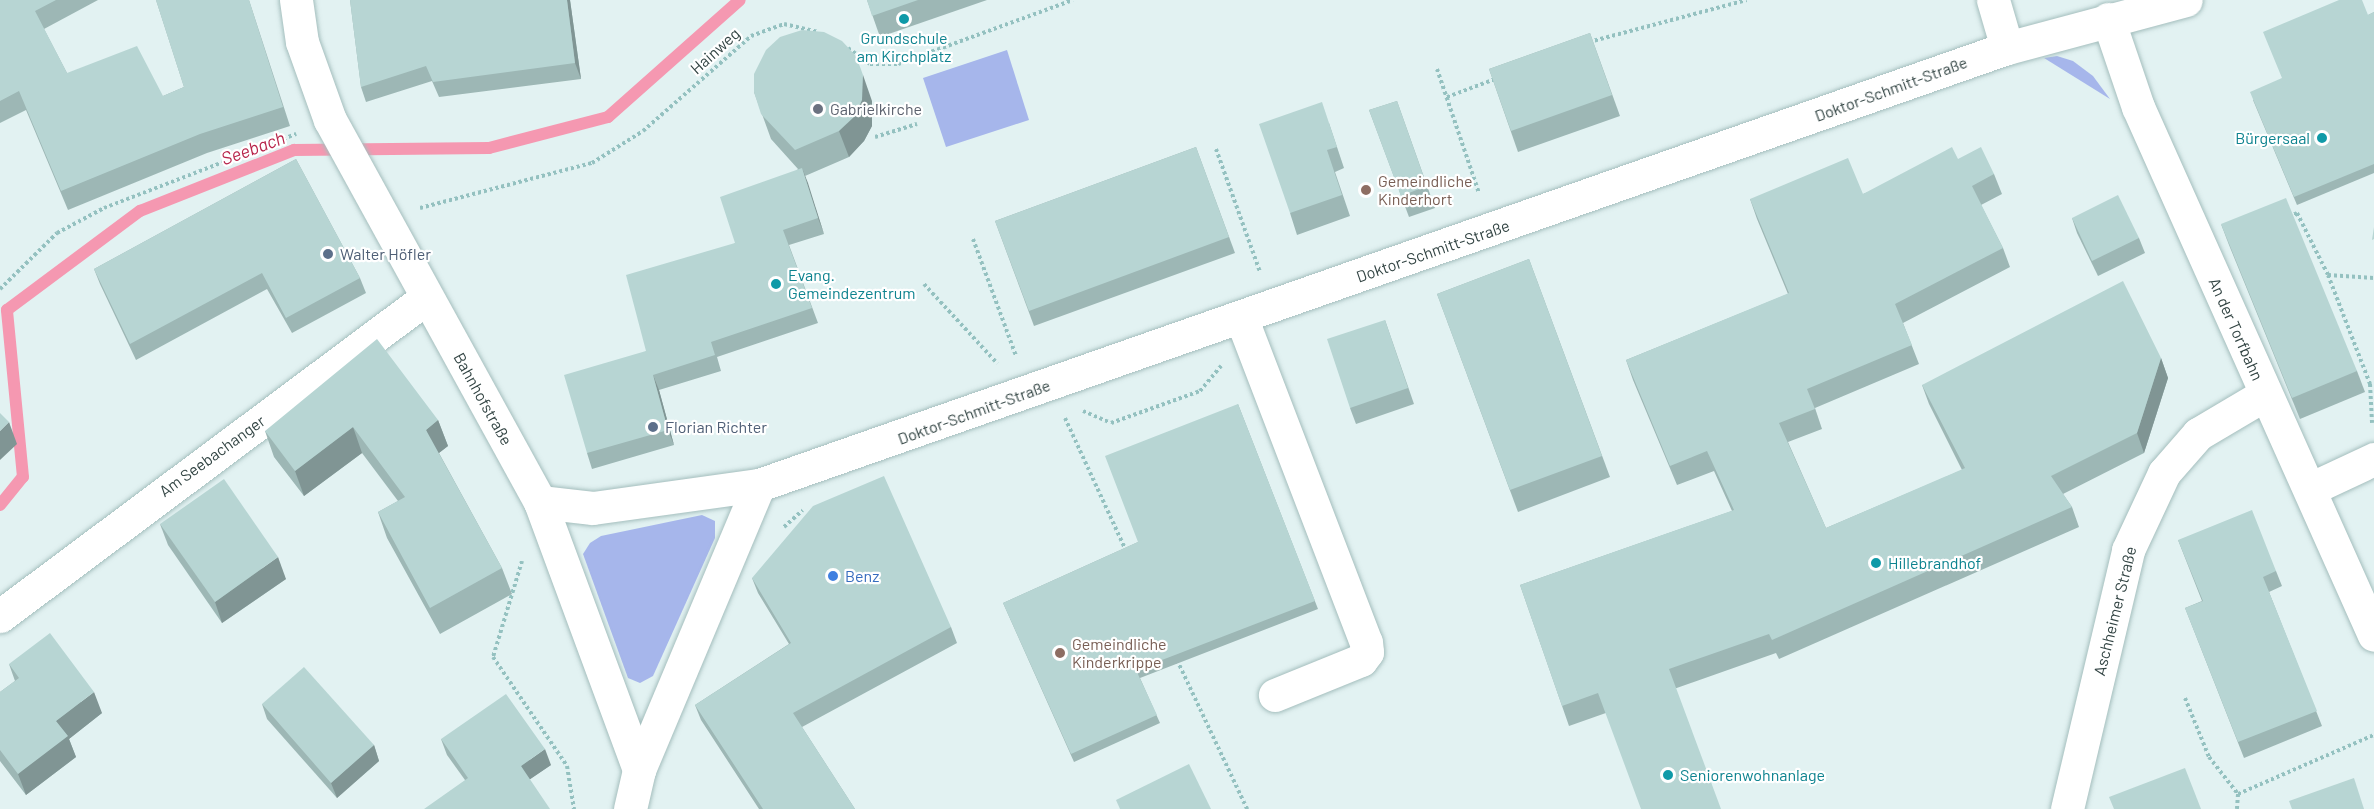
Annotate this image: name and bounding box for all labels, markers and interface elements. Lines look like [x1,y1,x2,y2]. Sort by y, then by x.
marker: Grundschule am Kirchplatz [897,12,911,26]
street label: Hainweg [686,24,744,78]
place label: Grundschule am Kirchplatz [857,28,951,66]
street label: Doktor-Schmitt-Straße [1812,52,1970,126]
place label: Gabrielkirche [830,99,922,119]
marker: Gabrielkirche [811,102,825,116]
water label: Seebach [218,127,288,169]
place label: Bürgersaal [2235,128,2310,148]
marker: Bürgersaal [2315,131,2329,145]
place label: Gemeindliche Kinderhort [1378,171,1472,209]
marker: Gemeindliche Kinderhort [1359,183,1373,197]
street label: Doktor-Schmitt-Straße [1354,216,1512,286]
place label: Walter Höfler [340,244,431,264]
marker: Walter Höfler [321,247,335,261]
place label: Evang. Gemeindezentrum [788,265,916,303]
street label: An der Torfbahn [2205,275,2267,383]
marker: Evang. Gemeindezentrum [769,277,783,291]
street label: Bahnhofstraße [450,349,516,449]
street label: Doktor-Schmitt-Straße [895,375,1053,449]
street label: Am Seebachanger [155,411,269,501]
place label: Florian Richter [665,417,767,437]
marker: Florian Richter [646,420,660,434]
street label: Aschheimer Straße [2090,544,2140,678]
place label: Hillebrandhof [1888,553,1981,573]
marker: Hillebrandhof [1869,556,1883,570]
place label: Benz [845,566,879,586]
marker: Benz [826,569,840,583]
place label: Gemeindliche Kinderkrippe [1072,634,1166,672]
marker: Gemeindliche Kinderkrippe [1053,646,1067,660]
place label: Seniorenwohnanlage [1680,765,1825,785]
marker: Seniorenwohnanlage [1661,768,1675,782]

